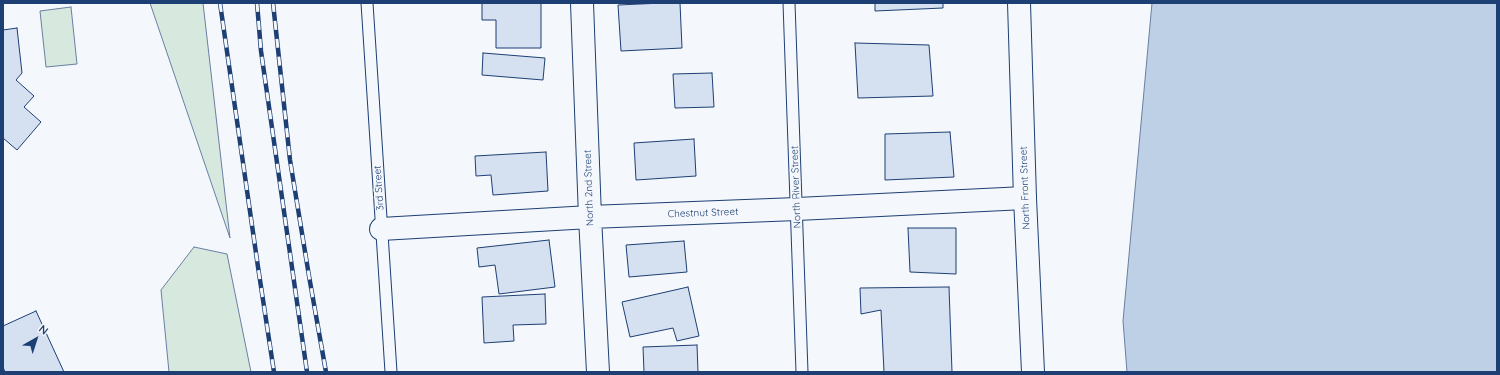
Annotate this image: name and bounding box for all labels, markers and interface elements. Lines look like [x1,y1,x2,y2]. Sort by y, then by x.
street label: North River Street [789,146,803,228]
street label: North Front Street [1018,146,1032,230]
street label: North 2nd Street [582,150,596,226]
street label: 3rd Street [371,165,387,211]
street label: Chestnut Street [667,206,739,220]
north arrow [16,319,56,359]
text: N [36,322,51,338]

